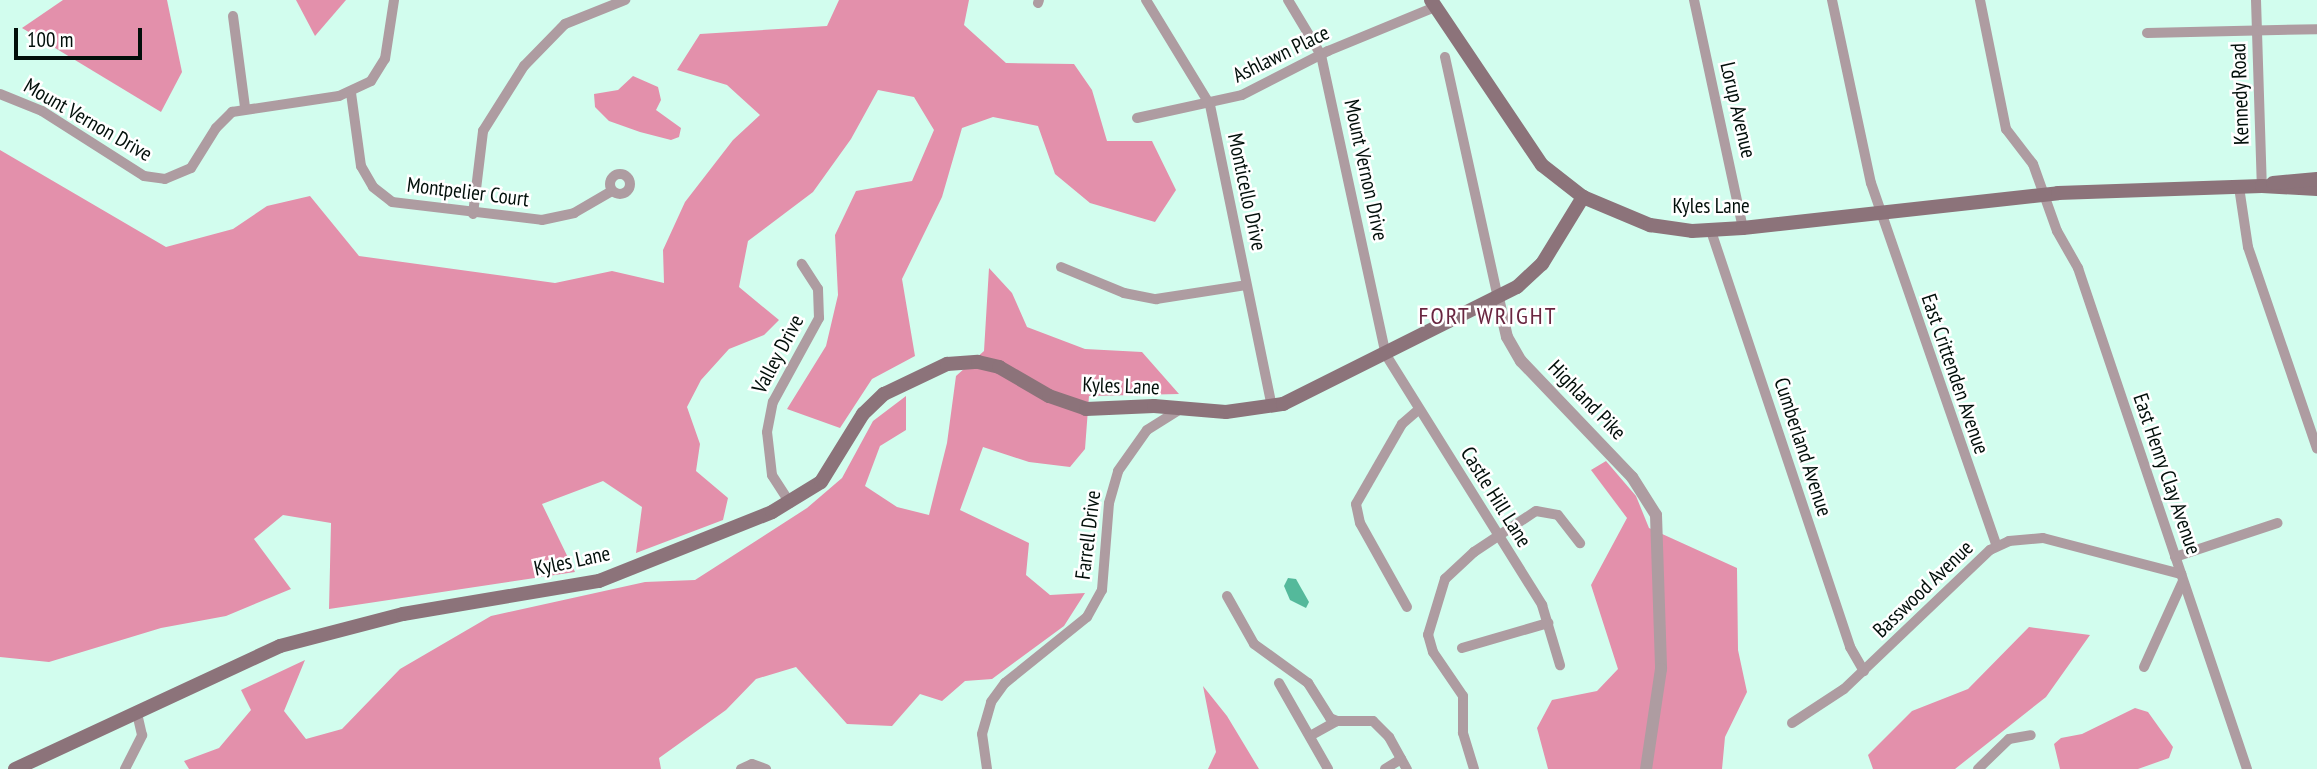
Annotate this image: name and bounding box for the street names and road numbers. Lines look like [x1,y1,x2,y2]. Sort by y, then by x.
street label: Ashlawn Place [1229,20,1333,88]
street label: Kennedy Road [2226,42,2254,146]
street label: Lorup Avenue [1715,59,1761,161]
street label: Mount Vernon Drive [19,73,157,167]
street label: Mount Vernon Drive [1339,97,1393,243]
street label: Monticello Drive [1222,131,1272,253]
street label: Montpelier Court [406,172,530,212]
street label: Kyles Lane [1672,193,1750,219]
street label: East Crittenden Avenue [1916,290,1994,458]
street label: Valley Drive [747,310,809,398]
street label: Highland Pike [1543,355,1631,445]
street label: Kyles Lane [1082,372,1160,400]
street label: Cumberland Avenue [1769,374,1837,520]
street label: East Henry Clay Avenue [2127,389,2207,559]
street label: Castle Hill Lane [1455,442,1537,552]
street label: Farrell Drive [1070,489,1106,581]
street label: Basswood Avenue [1868,535,1978,643]
street label: Kyles Lane [532,541,612,581]

